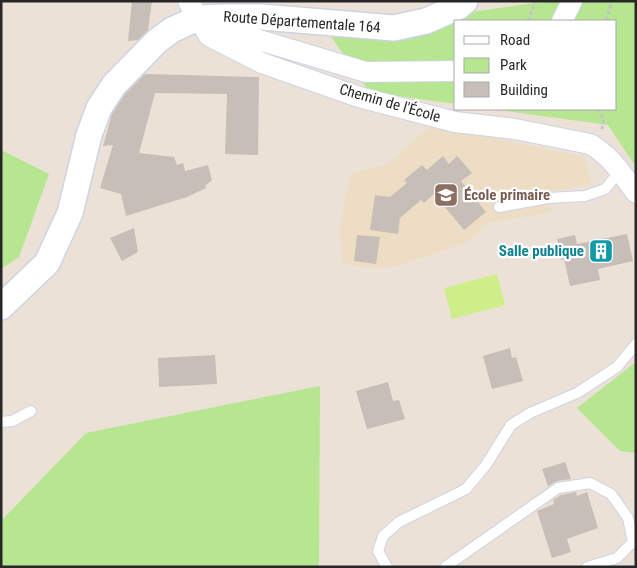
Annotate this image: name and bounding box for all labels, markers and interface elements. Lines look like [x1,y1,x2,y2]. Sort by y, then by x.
street label: Route Départementale 164 [223,8,381,36]
legend [454,20,617,110]
text: Road [500,31,530,49]
text: Park [500,56,527,74]
street label: Chemin de l'École [337,80,443,126]
text: Building [500,81,548,99]
school or university icon: École primaire [433,182,459,208]
place label: École primaire [464,186,550,204]
building icon: Salle publique [588,238,614,264]
place label: Salle publique [499,242,584,260]

